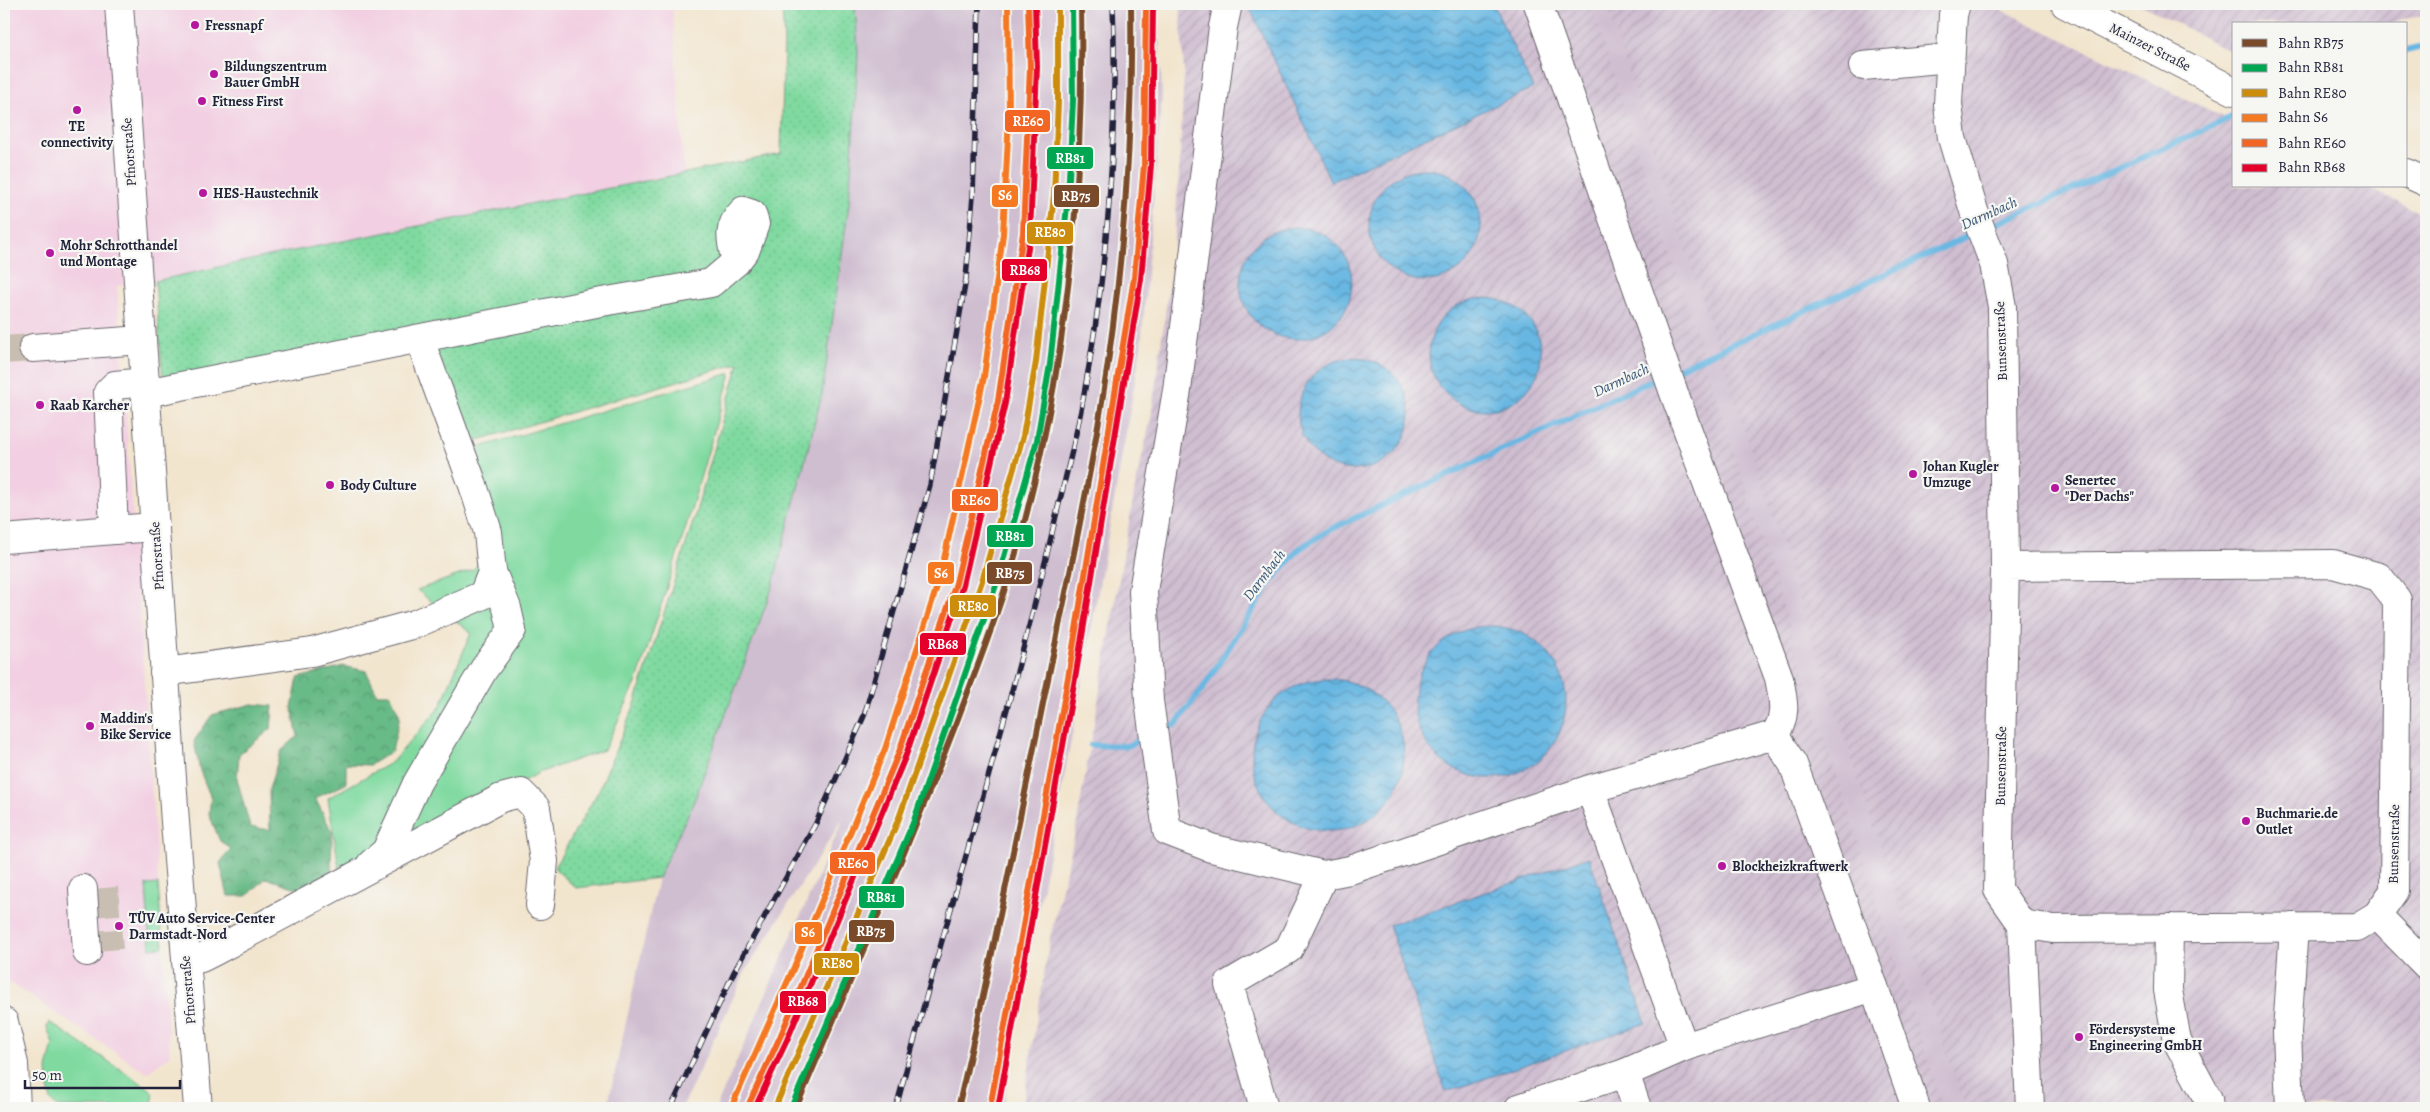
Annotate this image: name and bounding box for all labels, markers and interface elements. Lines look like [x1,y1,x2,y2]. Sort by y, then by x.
place label: Fressnapf [205,16,265,35]
street label: Mainzer Straße [2106,18,2194,76]
marker: Fressnapf [189,19,201,31]
legend [2232,22,2408,188]
text: Bahn RB75 [2278,33,2344,53]
place label: Bildungszentrum Bauer GmbH [224,57,327,92]
text: Bahn RB81 [2278,57,2344,77]
marker: Bildungszentrum Bauer GmbH [208,68,220,80]
text: Bahn RE80 [2278,83,2346,103]
place label: Fitness First [212,92,284,111]
marker: Fitness First [196,95,208,107]
marker: TE connectivity [71,104,83,116]
text: Bahn S6 [2278,107,2328,127]
line badge: RE60 [1004,109,1051,133]
text: RE60 [1013,112,1043,131]
place label: TE connectivity [41,117,113,152]
street label: Pfnorstraße [117,117,141,187]
text: Bahn RE60 [2278,133,2346,153]
line badge: RB81 [1046,146,1094,170]
text: RB81 [1055,149,1085,168]
text: Bahn RB68 [2278,157,2345,177]
place label: HES-Haustechnik [213,184,319,203]
line badge: S6 [991,184,1019,208]
line badge: RB75 [1053,184,1100,208]
text: S6 [998,186,1012,205]
marker: HES-Haustechnik [197,187,209,199]
text: RB75 [1061,187,1091,206]
water label: Darmbach [1958,192,2020,234]
line badge: RE80 [1026,221,1074,245]
text: RE80 [1034,223,1066,242]
place label: Mohr Schrotthandel und Montage [60,236,178,271]
marker: Mohr Schrotthandel und Montage [44,247,56,259]
line badge: RB68 [1001,258,1048,282]
text: RB68 [1009,261,1041,280]
street label: Bunsenstraße [1990,301,2012,381]
water label: Darmbach [1590,358,1652,402]
place label: Raab Karcher [50,396,129,415]
marker: Raab Karcher [34,399,46,411]
place label: Johan Kugler Umzuge [1923,457,1999,492]
marker: Johan Kugler Umzuge [1907,468,1919,480]
place label: Senertec "Der Dachs" [2065,471,2134,506]
place label: Body Culture [340,476,417,495]
marker: Body Culture [324,479,336,491]
marker: Senertec "Der Dachs" [2049,482,2061,494]
line badge: RE60 [951,488,999,512]
text: RE60 [960,491,990,510]
street label: Pfnorstraße [145,521,169,591]
line badge: RB81 [986,524,1034,548]
text: RB81 [995,527,1025,546]
water label: Darmbach [1238,545,1290,605]
line badge: S6 [927,561,955,585]
line badge: RB75 [986,561,1033,585]
text: S6 [934,564,948,583]
text: RB75 [995,564,1025,583]
line badge: RE80 [949,594,997,618]
text: RE80 [957,597,989,616]
line badge: RB68 [919,632,967,656]
text: RB68 [927,635,959,654]
place label: Maddin's Bike Service [100,709,172,744]
marker: Maddin's Bike Service [84,720,96,732]
street label: Bunsenstraße [1991,726,2011,806]
place label: Buchmarie.de Outlet [2256,804,2339,839]
street label: Bunsenstraße [2384,804,2404,884]
marker: Buchmarie.de Outlet [2240,815,2252,827]
line badge: RE60 [829,851,876,875]
text: RE60 [838,854,868,873]
place label: Blockheizkraftwerk [1732,857,1849,876]
marker: Blockheizkraftwerk [1716,860,1728,872]
line badge: RB81 [858,885,905,909]
text: RB81 [866,888,896,907]
place label: TÜV Auto Service-Center Darmstadt-Nord [129,909,275,944]
line badge: RB75 [848,919,895,943]
marker: TÜV Auto Service-Center Darmstadt-Nord [113,920,125,932]
line badge: S6 [794,921,823,945]
text: RB75 [856,922,886,941]
text: S6 [801,923,815,942]
line badge: RE80 [813,952,860,976]
text: RE80 [821,954,853,973]
street label: Pfnorstraße [176,955,200,1025]
line badge: RB68 [779,990,827,1014]
text: RB68 [787,992,819,1011]
place label: Fördersysteme Engineering GmbH [2089,1020,2202,1055]
marker: Fördersysteme Engineering GmbH [2073,1031,2085,1043]
scale bar [25,1057,180,1089]
text: 50 m [32,1065,62,1085]

